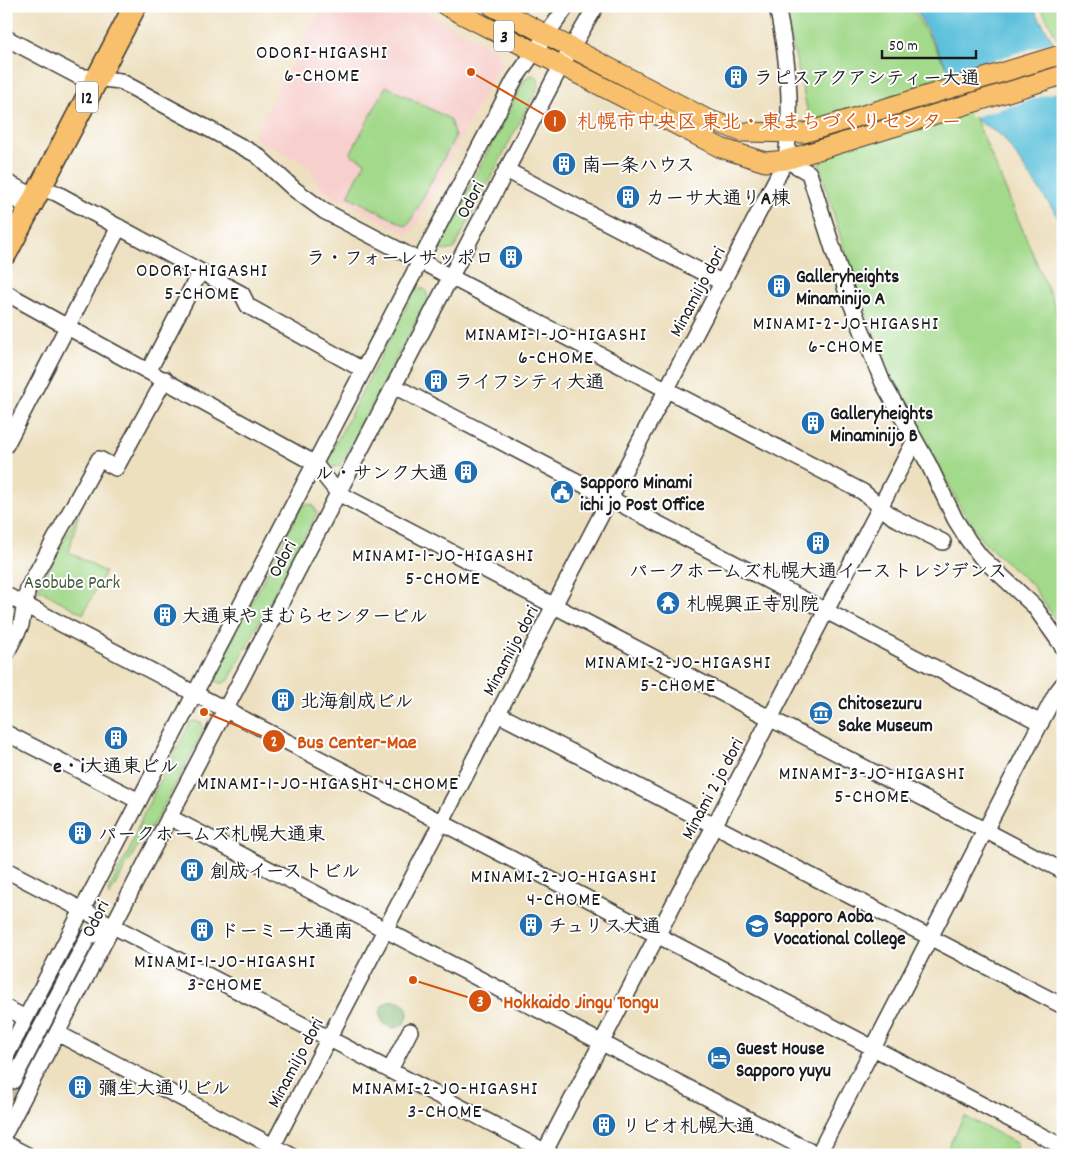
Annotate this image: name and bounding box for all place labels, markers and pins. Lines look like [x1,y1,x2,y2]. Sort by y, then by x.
building icon: ラピスアクアシティー大通 [723,64,749,90]
place label: ラピスアクアシティー大通 [754,67,980,94]
callout: 札幌市中央区 東北・東まちづくりセンター [542,104,972,139]
building icon: 南一条ハウス [551,151,577,177]
place label: 南一条ハウス [582,154,695,181]
building icon: カーサ大通りA棟 [615,184,641,210]
place label: カーサ大通りA棟 [646,187,790,214]
building icon: ラ・フォーレサッポロ [498,244,524,270]
place label: ラ・フォーレサッポロ [306,247,494,274]
place label: Galleryheights Minaminijo A [796,265,899,314]
building icon: Galleryheights Minaminijo A [766,273,792,299]
building icon: ライフシティ大通 [423,368,449,394]
place label: ライフシティ大通 [454,371,604,398]
place label: Galleryheights Minaminijo B [830,402,933,451]
building icon: Galleryheights Minaminijo B [800,410,826,436]
building icon: ル・サンク大通 [453,459,479,485]
place label: ル・サンク大通 [315,462,448,489]
place label: Sapporo Minami ichi jo Post Office [580,471,705,520]
public building icon: Sapporo Minami ichi jo Post Office [549,479,575,505]
building icon: パークホームズ札幌大通イーストレジデンス [805,530,831,556]
place label: パークホームズ札幌大通イーストレジデンス [629,560,1007,587]
temple icon: 札幌興正寺別院 [655,590,681,616]
place label: 札幌興正寺別院 [686,593,819,620]
building icon: 大通東やまむらセンタービル [152,602,178,628]
place label: 大通東やまむらセンタービル [182,605,428,632]
building icon: 北海創成ビル [270,687,296,713]
place label: 北海創成ビル [300,690,414,717]
place label: Chitosezuru Sake Museum [838,692,933,741]
museum icon: Chitosezuru Sake Museum [808,700,834,726]
callout: Bus Center-Mae [262,723,426,758]
building icon: e・i大通東ビル [103,725,129,751]
place label: e・i大通東ビル [53,755,179,782]
building icon: パークホームズ札幌大通東 [67,820,93,846]
place label: パークホームズ札幌大通東 [98,823,325,850]
building icon: 創成イーストビル [179,857,205,883]
place label: 創成イーストビル [210,860,360,887]
place label: Sapporo Aoba Vocational College [774,905,906,954]
building icon: チュリス大通 [518,912,544,938]
school or university icon: Sapporo Aoba Vocational College [744,913,770,939]
place label: チュリス大通 [548,915,661,942]
building icon: ドーミー大通南 [189,917,215,943]
place label: ドーミー大通南 [220,920,353,947]
callout: Hokkaido Jingu Tongu [468,984,668,1019]
place label: Guest House Sapporo yuyu [736,1037,831,1086]
hotel icon: Guest House Sapporo yuyu [706,1045,732,1071]
building icon: 彌生大通りビル [67,1074,93,1100]
place label: 彌生大通りビル [98,1077,231,1104]
building icon: リビオ札幌大通 [591,1112,617,1138]
place label: リビオ札幌大通 [622,1115,755,1142]

